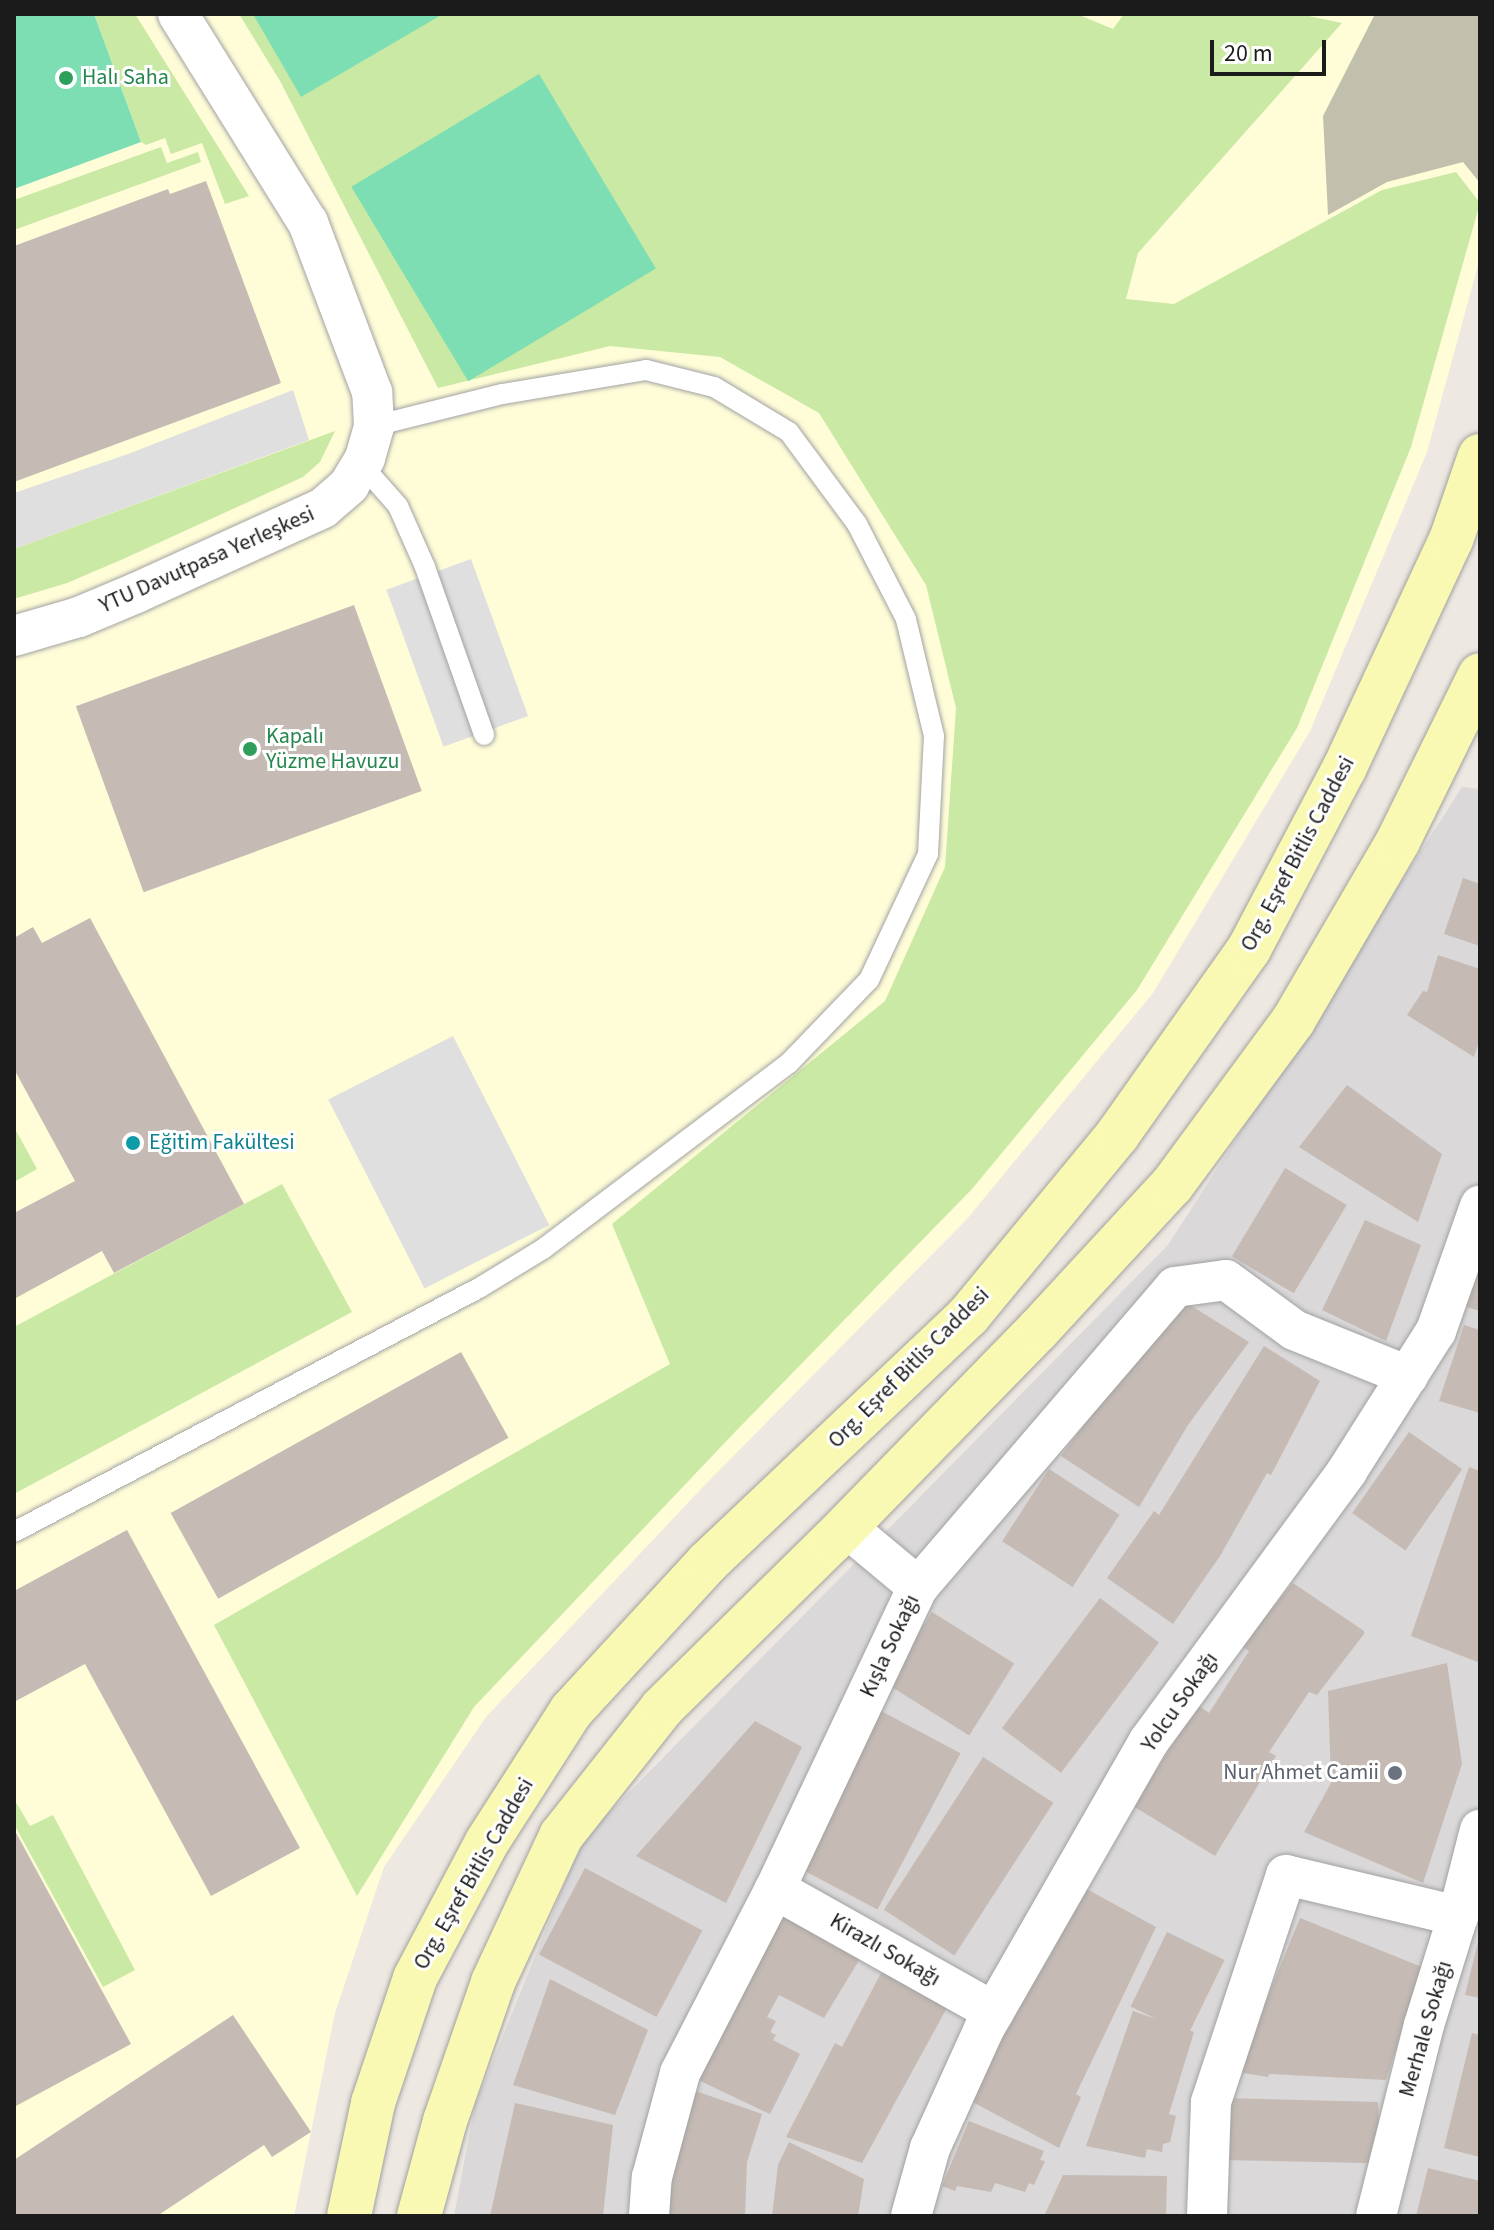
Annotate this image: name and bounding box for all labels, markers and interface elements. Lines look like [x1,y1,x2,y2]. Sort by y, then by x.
scale bar [1214,24,1330,74]
text: 20 m [1224,36,1273,71]
place label: Halı Saha [82,65,169,91]
marker: Halı Saha [57,69,75,87]
street label: YTU Davutpasa Yerleşkesi [95,501,319,619]
place label: Kapalı Yüzme Havuzu [266,723,399,774]
marker: Kapalı Yüzme Havuzu [241,740,259,758]
street label: Org. Eşref Bitlis Caddesi [1235,752,1361,956]
place label: Eğitim Fakültesi [149,1130,295,1156]
marker: Eğitim Fakültesi [124,1134,142,1152]
street label: Org. Eşref Bitlis Caddesi [823,1282,995,1454]
street label: Kışla Sokağı [855,1590,925,1702]
street label: Yolcu Sokağı [1136,1647,1224,1757]
place label: Nur Ahmet Camii [1223,1760,1379,1786]
marker: Nur Ahmet Camii [1386,1764,1404,1782]
street label: Org. Eşref Bitlis Caddesi [408,1773,540,1975]
street label: Kirazlı Sokağı [825,1908,945,1992]
street label: Merhale Sokağı [1394,1958,1458,2100]

